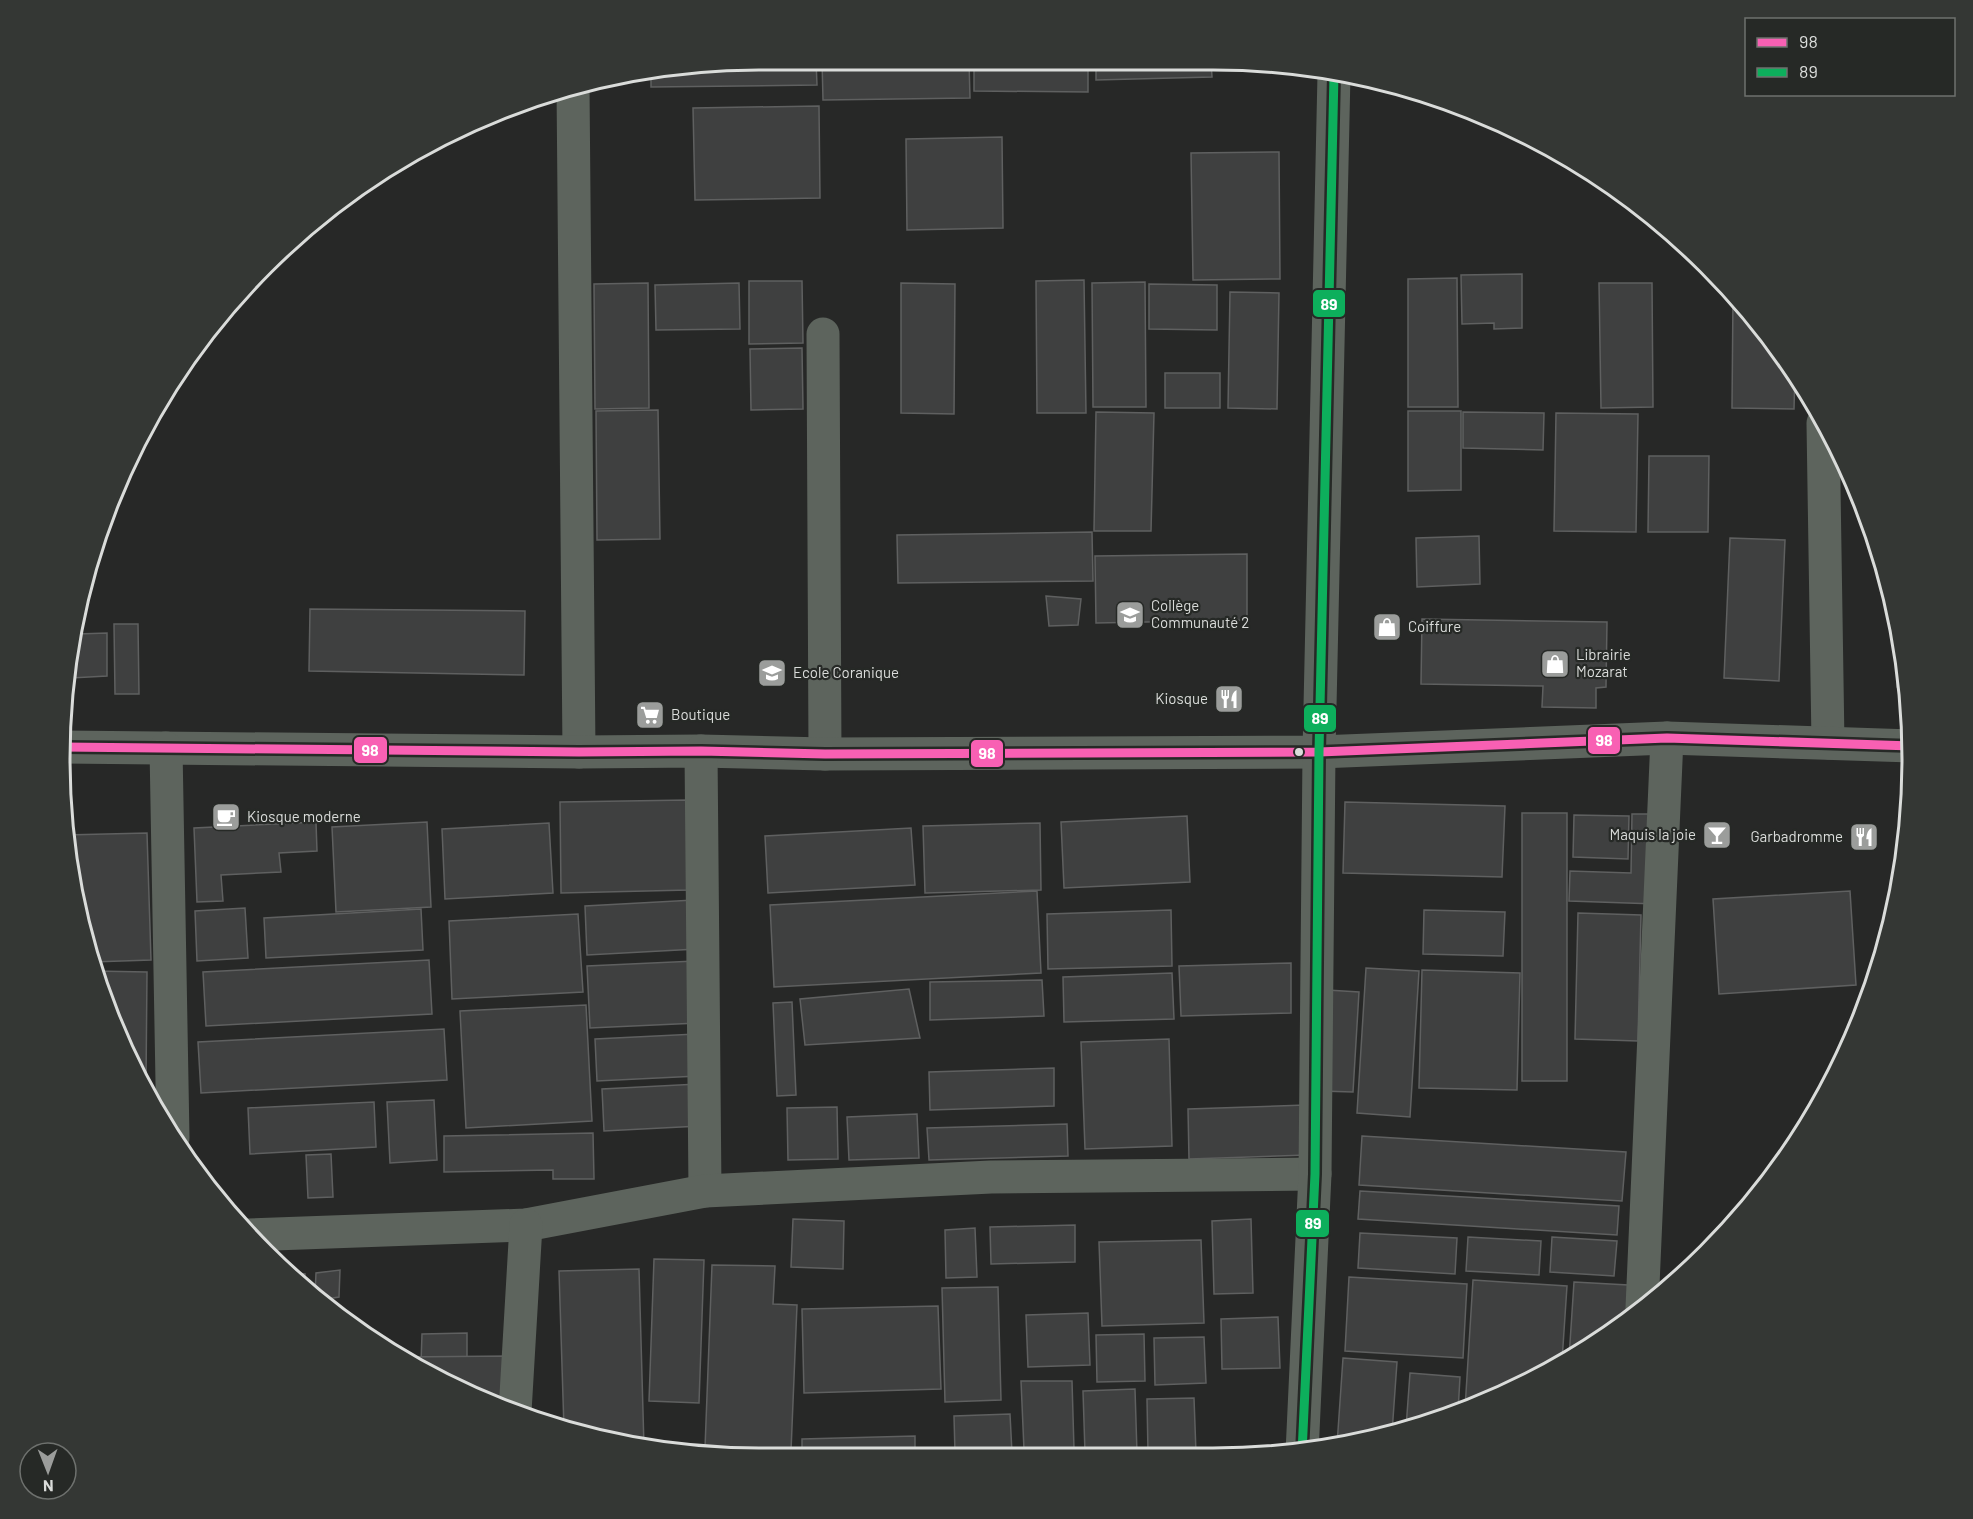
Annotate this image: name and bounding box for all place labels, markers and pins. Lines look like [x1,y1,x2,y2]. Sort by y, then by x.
place label: Collège Communauté 2 [1151,596,1249,631]
school or university icon: Collège Communauté 2 [1114,599,1146,631]
shop icon: Coiffure [1371,611,1403,643]
place label: Coiffure [1408,617,1461,635]
place label: Librairie Mozarat [1576,645,1631,680]
shop icon: Librairie Mozarat [1539,648,1571,680]
school or university icon: Ecole Coranique [756,657,788,689]
place label: Ecole Coranique [793,663,899,681]
restaurant icon: Kiosque [1213,683,1245,715]
place label: Kiosque [1155,689,1208,707]
supermarket icon: Boutique [634,699,666,731]
place label: Boutique [671,705,730,723]
unlabelled marker [1293,746,1305,758]
cafe icon: Kiosque moderne [210,801,242,833]
place label: Kiosque moderne [247,807,361,825]
bar icon: Maquis la joie [1701,819,1733,851]
restaurant icon: Garbadromme [1848,821,1880,853]
place label: Maquis la joie [1609,825,1696,843]
place label: Garbadromme [1750,827,1843,845]

